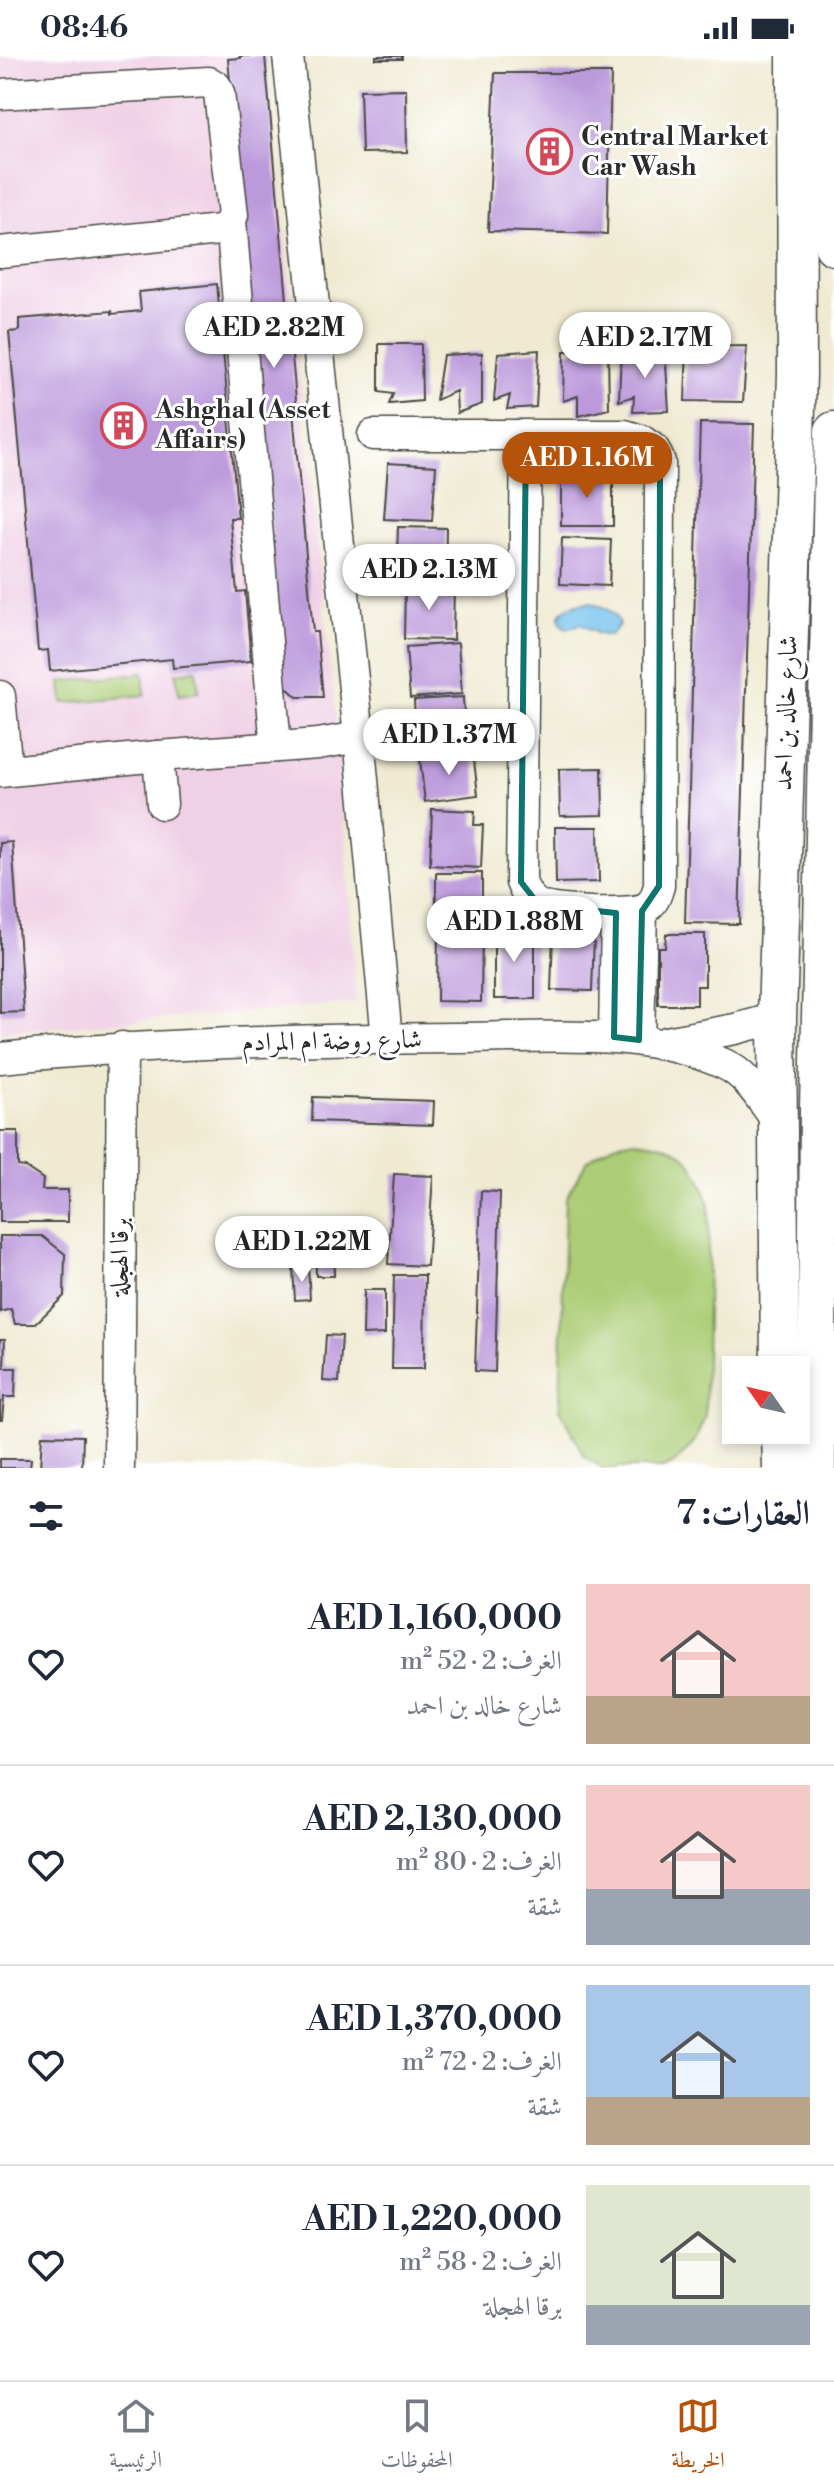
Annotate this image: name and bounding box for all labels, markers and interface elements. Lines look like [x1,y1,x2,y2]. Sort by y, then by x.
text: 08:46 [40,9,128,47]
place label: Central Market Car Wash [581,121,769,183]
building icon: Central Market Car Wash [526,128,574,176]
pin: AED 2.82M [182,302,366,370]
text: AED 2.82M [203,312,345,344]
pin: AED 2.17M [553,312,737,380]
text: AED 2.17M [577,322,713,354]
place label: Ashghal (Asset Affairs) [154,394,331,456]
building icon: Ashghal (Asset Affairs) [100,401,148,449]
pin: AED 1.16M [495,432,679,500]
text: AED 1.16M [520,442,654,474]
pin: AED 2.13M [337,544,521,612]
text: AED 2.13M [360,554,498,586]
street label: شارع خالد بن احمد [767,635,810,791]
pin: AED 1.37M [357,709,541,777]
text: AED 1.37M [381,719,517,751]
pin: AED 1.88M [422,896,606,964]
text: AED 1.88M [445,906,583,938]
street label: شارع روضة ام المرادم [242,1023,423,1065]
pin: AED 1.22M [210,1216,394,1284]
street label: برقا الهجلة [104,1217,136,1298]
text: AED 1.22M [233,1226,371,1258]
north arrow [722,1356,810,1444]
map controls [722,1356,810,1444]
text: العقارات: 7 [676,1493,810,1535]
icon: filters [24,1494,68,1538]
text: AED 1,160,000 [308,1598,562,1640]
icon: home [650,1616,746,1712]
icon: heart [24,1642,68,1686]
text: الغرف: 2 · 52 m² [400,1645,562,1677]
text: شارع خالد بن احمد [406,1690,562,1722]
text: AED 2,130,000 [303,1799,562,1841]
icon: home [650,1817,746,1913]
icon: heart [24,1843,68,1887]
text: الغرف: 2 · 80 m² [396,1846,562,1878]
text: شقة [528,1891,562,1923]
text: AED 1,370,000 [306,1999,562,2041]
icon: home [650,2017,746,2113]
icon: heart [24,2043,68,2087]
text: الغرف: 2 · 72 m² [402,2046,562,2078]
text: شقة [528,2091,562,2123]
text: AED 1,220,000 [302,2199,562,2241]
icon: home [650,2217,746,2313]
icon: heart [24,2243,68,2287]
text: الغرف: 2 · 58 m² [399,2246,562,2278]
text: برقا الهجلة [484,2291,562,2323]
tab: الرئيسية [109,2394,162,2481]
tab: المحفوظات [380,2394,453,2481]
tab: الخريطة [671,2394,725,2481]

